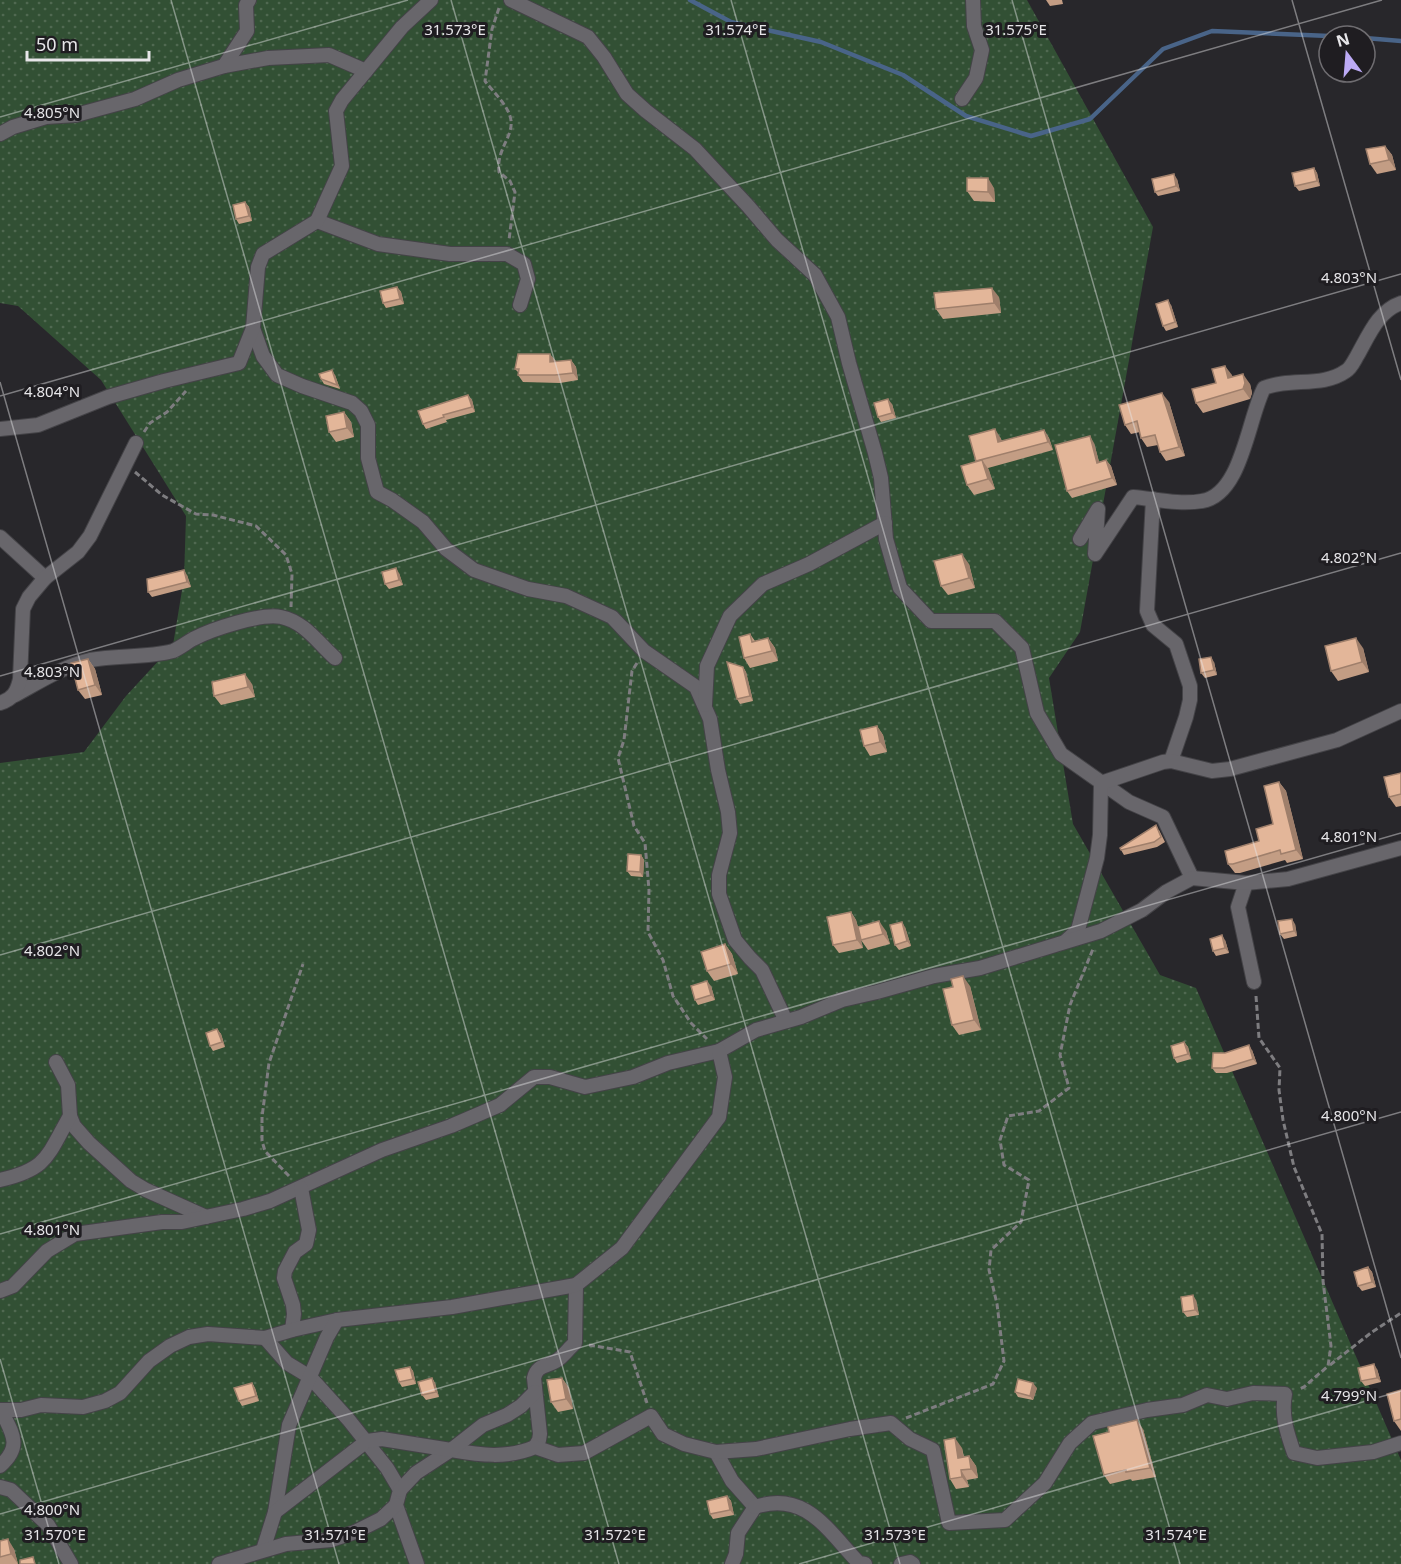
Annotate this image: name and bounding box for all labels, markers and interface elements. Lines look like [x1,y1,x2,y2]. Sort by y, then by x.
text: 31.573°E [424,19,486,39]
text: 31.574°E [705,19,767,39]
text: 31.575°E [985,19,1047,39]
scale bar [27,24,148,62]
north arrow [1317,24,1377,84]
text: N [1334,27,1352,52]
text: 50 m [36,32,78,56]
text: 4.805°N [24,102,80,122]
text: 4.803°N [1321,267,1377,287]
text: 4.804°N [24,381,80,401]
text: 4.802°N [1321,547,1377,567]
text: 4.803°N [24,661,80,681]
text: 4.801°N [1321,826,1377,846]
text: 4.802°N [24,940,80,960]
text: 4.800°N [1321,1105,1377,1125]
text: 4.801°N [24,1219,80,1239]
text: 4.799°N [1321,1385,1377,1405]
text: 4.800°N [24,1499,80,1519]
text: 31.570°E [24,1524,86,1544]
text: 31.571°E [304,1524,366,1544]
text: 31.572°E [584,1524,646,1544]
text: 31.573°E [864,1524,926,1544]
text: 31.574°E [1145,1524,1207,1544]

